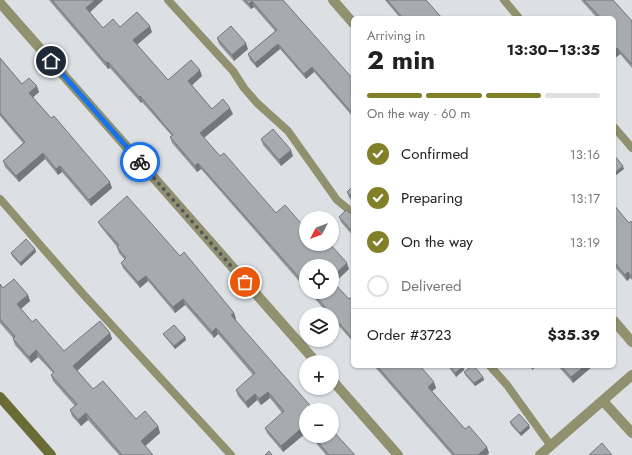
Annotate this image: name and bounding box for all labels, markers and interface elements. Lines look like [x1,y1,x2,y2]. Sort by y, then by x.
text: Arriving in [367,26,425,45]
text: 13:30–13:35 [506,39,600,61]
text: 2 min [367,41,435,79]
pin [34,44,68,78]
icon: home [40,50,62,72]
text: On the way · 60 m [367,104,470,123]
courier [120,142,160,182]
icon: check [367,143,389,165]
text: Confirmed [401,143,469,165]
text: 13:16 [570,145,600,164]
icon: bike [129,151,151,173]
icon: check [367,187,389,209]
text: Preparing [401,187,463,209]
text: 13:17 [570,189,600,208]
north arrow [299,211,339,251]
map controls [299,211,339,443]
icon: check [367,231,389,253]
text: On the way [401,231,473,253]
text: 13:19 [570,233,600,252]
button: locate [299,259,339,299]
pin [228,265,262,299]
icon: bag [234,271,256,293]
text: Delivered [401,275,462,297]
button: layers [299,307,339,347]
text: Order #3723 [367,324,452,346]
text: $35.39 [547,324,600,346]
button: + [299,355,339,395]
button: − [299,403,339,443]

